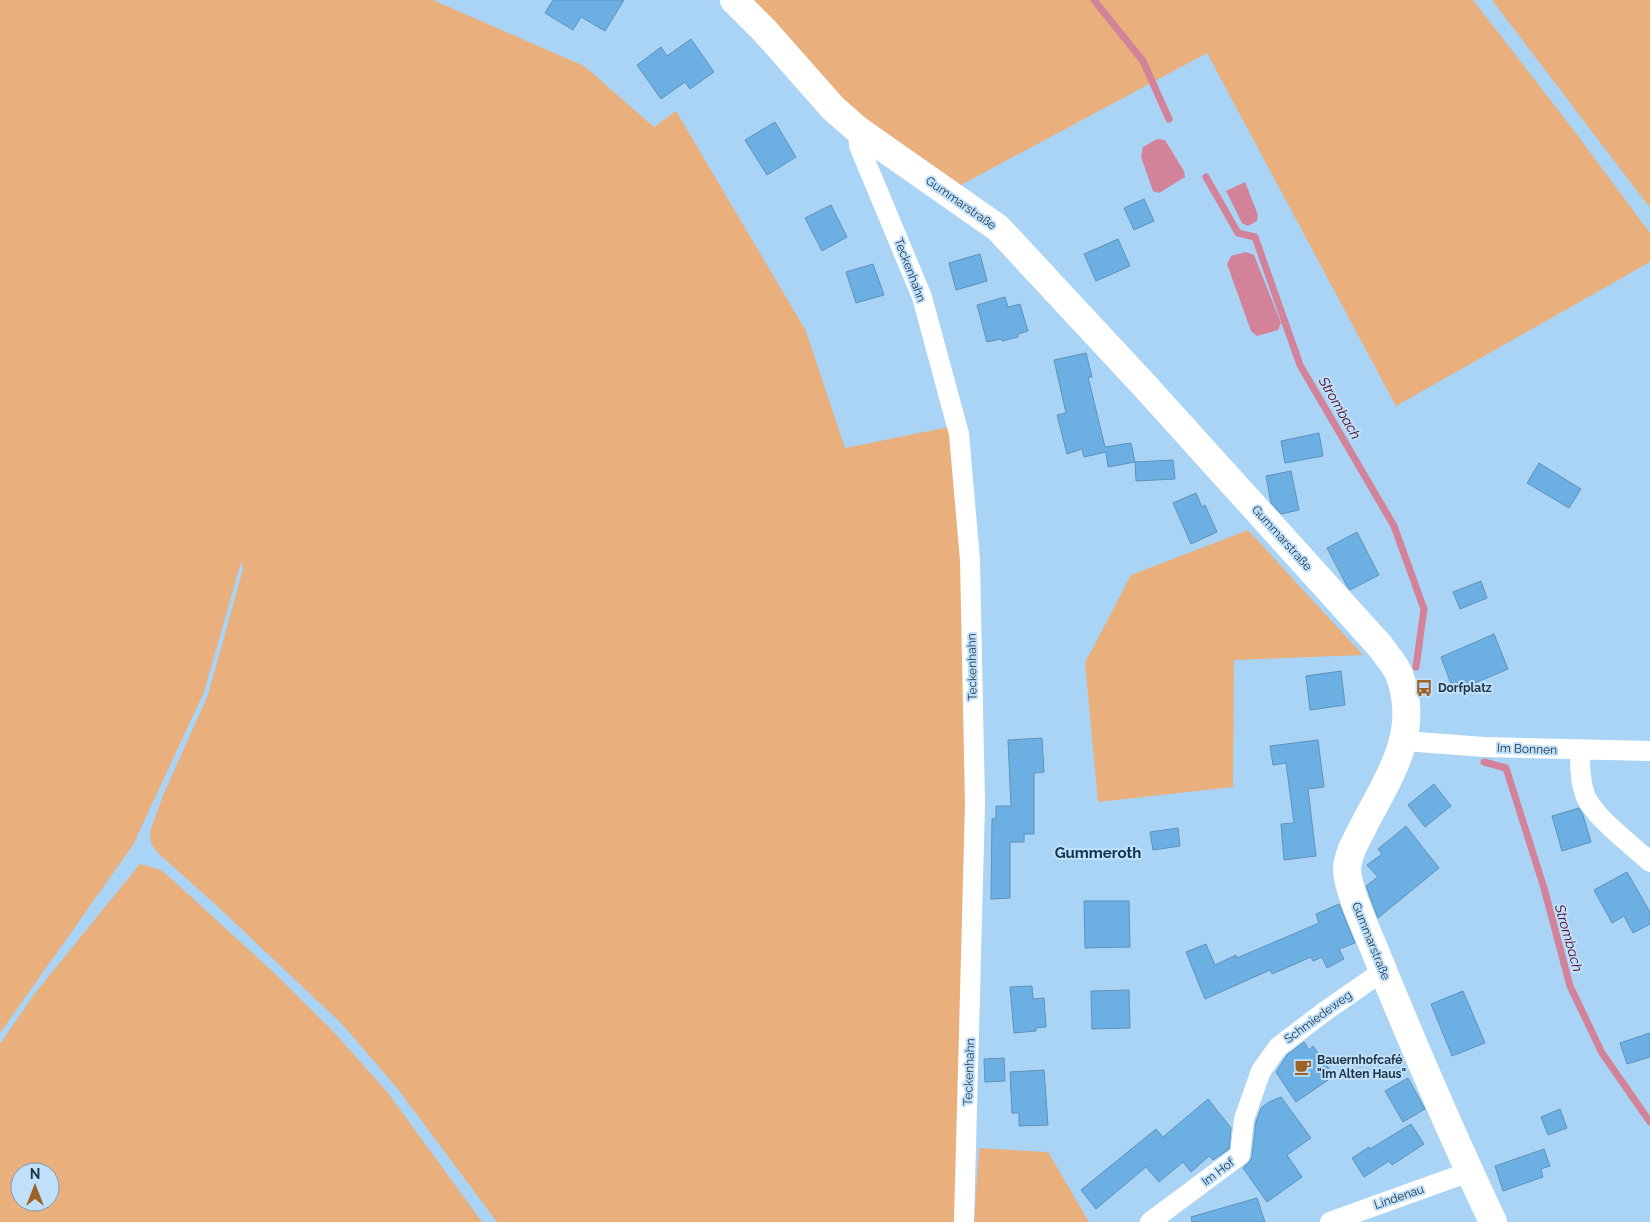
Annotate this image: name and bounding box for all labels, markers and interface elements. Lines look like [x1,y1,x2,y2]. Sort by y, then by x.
street label: Gummarstraße [923,174,999,232]
street label: Teckenhahn [891,236,929,304]
water label: Strombach [1315,373,1364,442]
street label: Gummarstraße [1249,503,1315,573]
street label: Teckenhahn [964,633,980,701]
bus stop icon: Dorfplatz [1414,678,1434,698]
place label: Dorfplatz [1438,681,1492,695]
street label: Im Bonnen [1497,741,1557,757]
district label: Gummeroth [1055,844,1141,862]
street label: Gummarstraße [1349,900,1393,982]
water label: Strombach [1551,901,1586,974]
street label: Schmiedeweg [1282,988,1354,1046]
street label: Teckenhahn [961,1038,977,1106]
place label: Bauernhofcafé "Im Alten Haus" [1317,1053,1406,1081]
cafe icon: Bauernhofcafé "Im Alten Haus" [1293,1057,1313,1077]
street label: Im Hof [1199,1155,1238,1189]
north arrow [10,1162,60,1212]
text: N [30,1166,40,1182]
street label: Lindenau [1372,1182,1426,1212]

